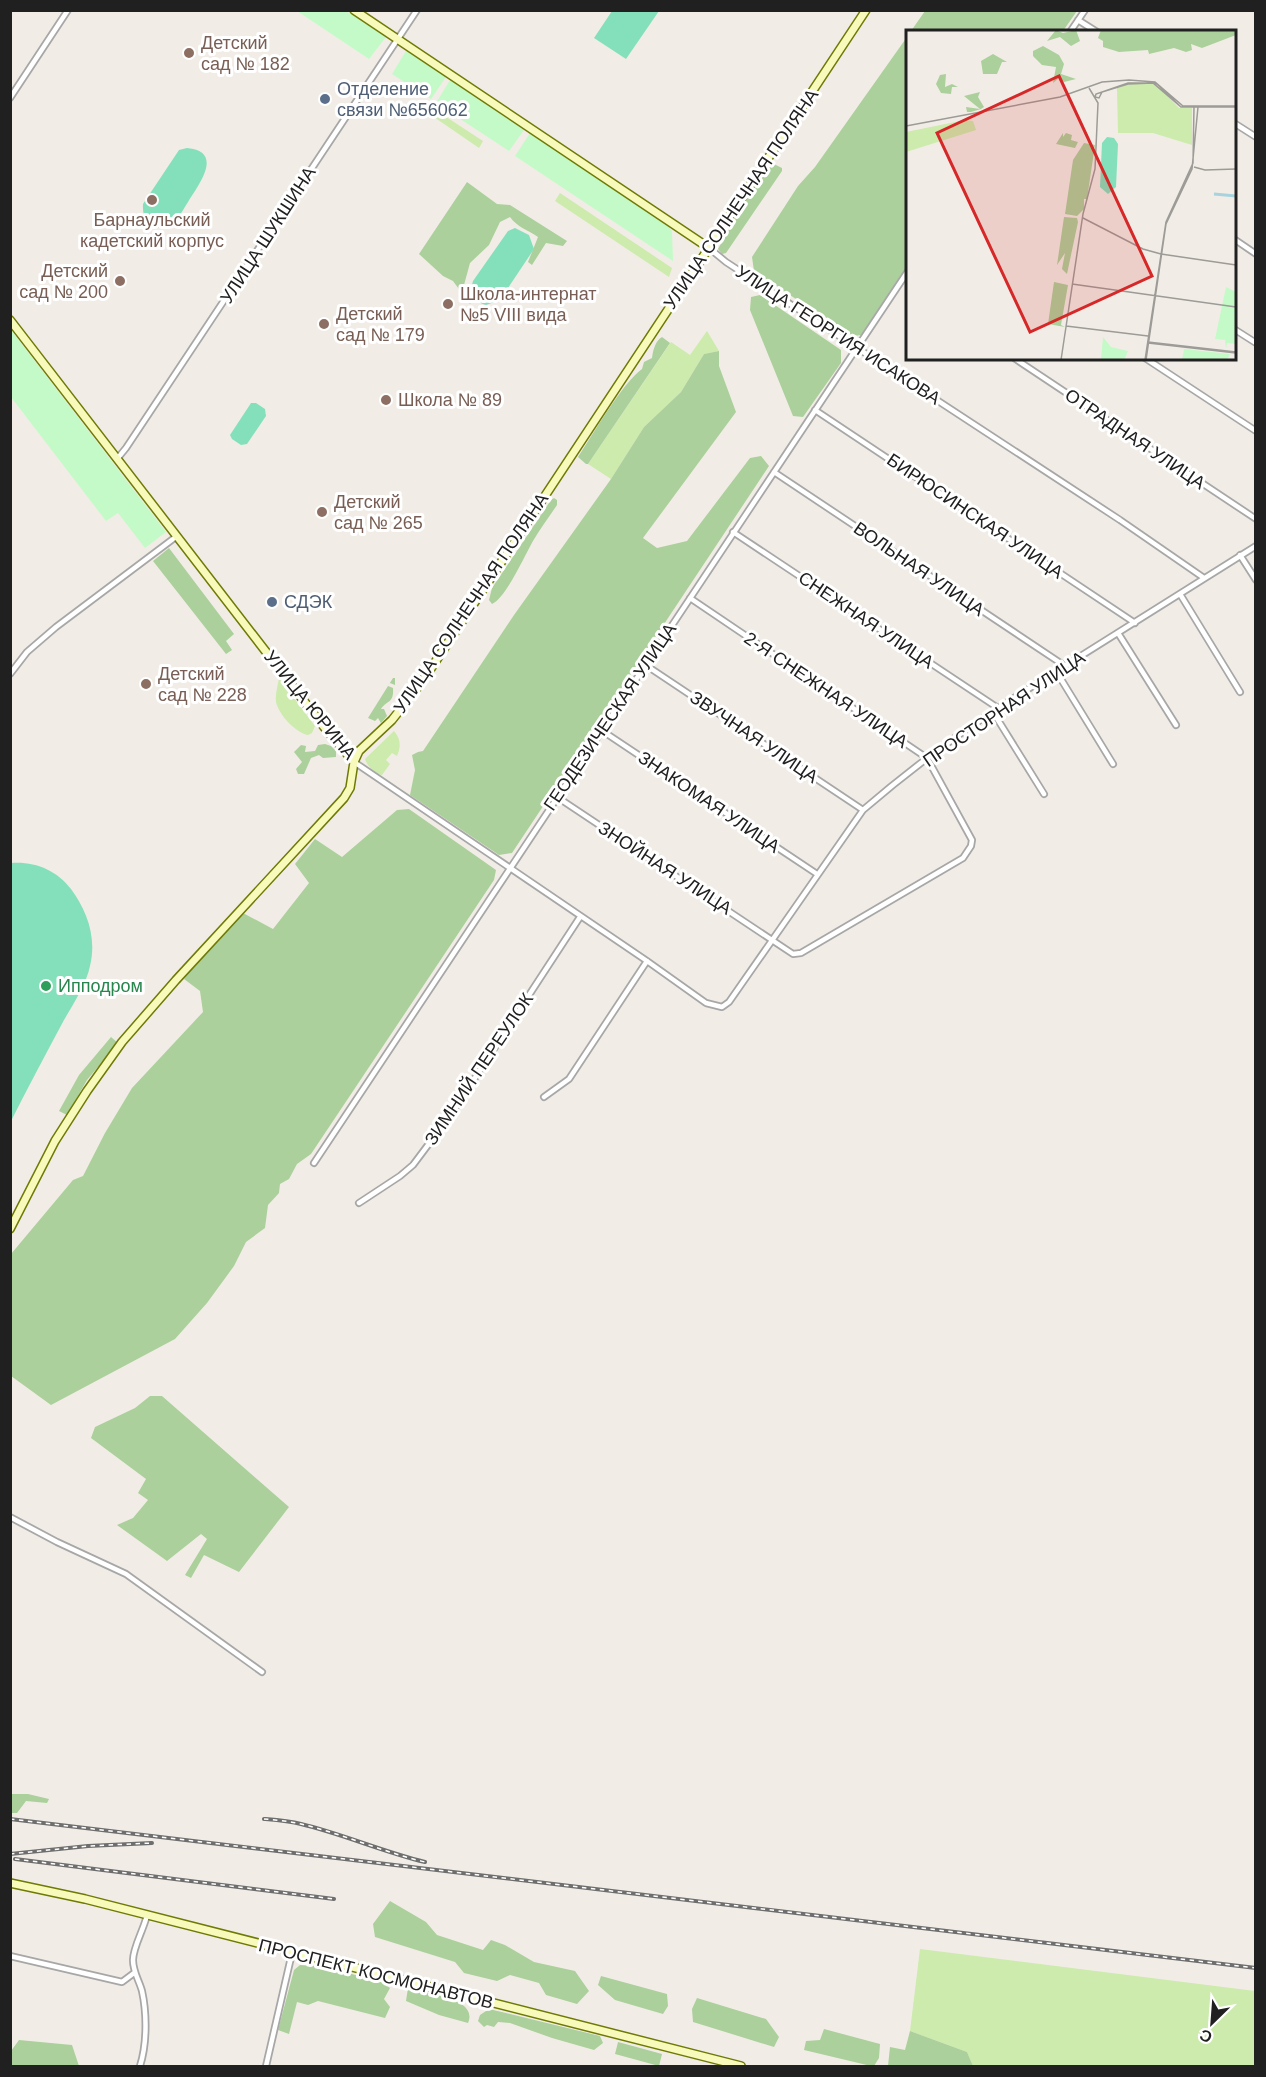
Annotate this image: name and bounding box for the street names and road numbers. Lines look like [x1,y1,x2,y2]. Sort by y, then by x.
street label: УЛИЦА СОЛНЕЧНАЯ ПОЛЯНА [660,85,822,313]
street label: УЛИЦА ШУКШИНА [216,163,320,307]
street label: УЛИЦА ГЕОРГИЯ ИСАКОВА [732,261,944,409]
street label: ОТРАДНАЯ УЛИЦА [1061,385,1209,493]
street label: БИРЮСИНСКАЯ УЛИЦА [883,450,1067,582]
street label: УЛИЦА СОЛНЕЧНАЯ ПОЛЯНА [390,489,552,717]
street label: ВОЛЬНАЯ УЛИЦА [850,518,988,620]
street label: СНЕЖНАЯ УЛИЦА [795,567,937,673]
street label: ГЕОДЕЗИЧЕСКАЯ УЛИЦА [540,620,680,814]
street label: 2-Я СНЕЖНАЯ УЛИЦА [741,628,911,752]
street label: УЛИЦА ЮРИНА [260,647,360,763]
street label: ПРОСТОРНАЯ УЛИЦА [919,647,1089,771]
street label: ЗВУЧНАЯ УЛИЦА [686,687,822,787]
street label: ЗНАКОМАЯ УЛИЦА [635,747,783,857]
street label: ЗНОЙНАЯ УЛИЦА [595,817,736,919]
street label: ЗИМНИЙ ПЕРЕУЛОК [420,988,538,1149]
street label: ПРОСПЕКТ КОСМОНАВТОВ [257,1935,495,2013]

